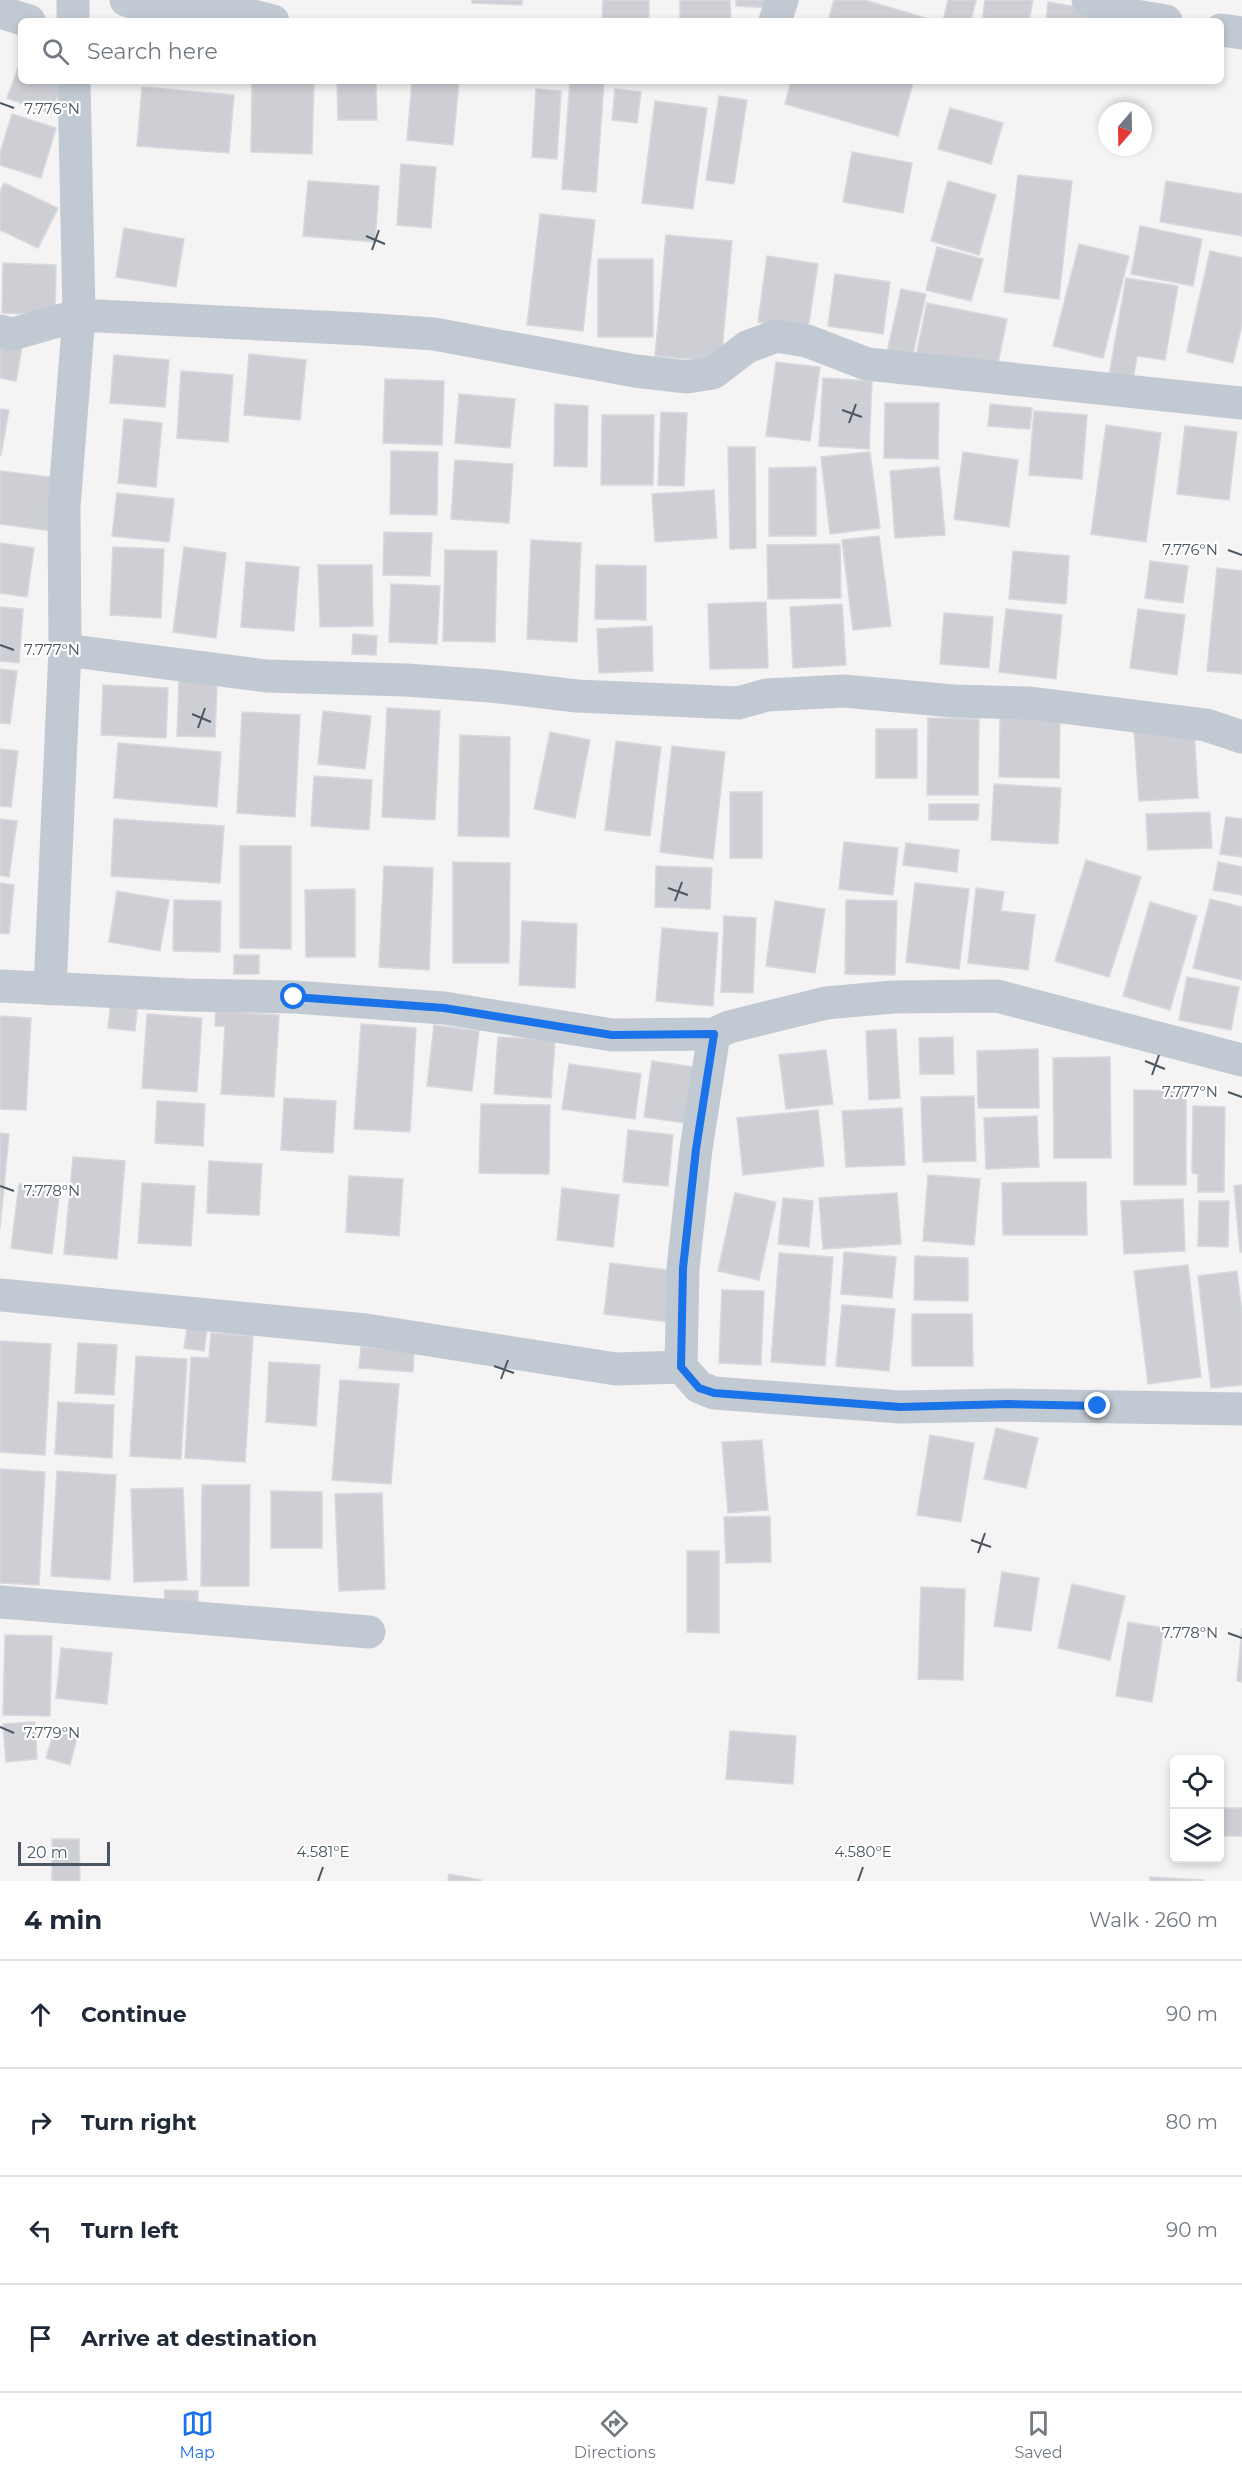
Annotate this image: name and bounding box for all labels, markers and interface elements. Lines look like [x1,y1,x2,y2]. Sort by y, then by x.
search box [18,18,1224,84]
icon: search [39,35,72,68]
text: Search here [87,38,218,65]
text: 7.776°N [24,99,80,118]
north arrow [1098,102,1152,156]
text: 7.776°N [1162,540,1218,559]
text: 7.777°N [24,640,80,659]
route start [280,983,306,1009]
text: 7.777°N [1162,1082,1218,1101]
text: 7.778°N [24,1181,80,1200]
route end [1084,1392,1110,1418]
text: 7.778°N [1162,1623,1218,1642]
text: 7.779°N [24,1723,80,1742]
map controls [1170,1755,1224,1863]
button: locate [1170,1755,1224,1809]
button: layers [1170,1809,1224,1863]
scale bar [18,1839,110,1866]
text: 4.581°E [296,1842,350,1861]
text: 4.580°E [834,1842,892,1861]
text: 20 m [27,1843,68,1862]
text: 4 min [24,1904,102,1936]
text: Walk · 260 m [1089,1908,1218,1932]
icon: ahead [24,1998,57,2031]
text: Continue [81,2001,187,2028]
text: 90 m [1166,2002,1218,2026]
icon: right [24,2106,57,2139]
text: Turn right [81,2109,196,2136]
text: 80 m [1166,2110,1218,2134]
icon: left [24,2214,57,2247]
text: Turn left [81,2217,179,2244]
text: 90 m [1166,2218,1218,2242]
icon: arrive [24,2322,57,2355]
text: Arrive at destination [81,2325,317,2352]
tab: Map [179,2407,215,2462]
tab: Directions [574,2407,656,2462]
tab: Saved [1015,2407,1063,2462]

